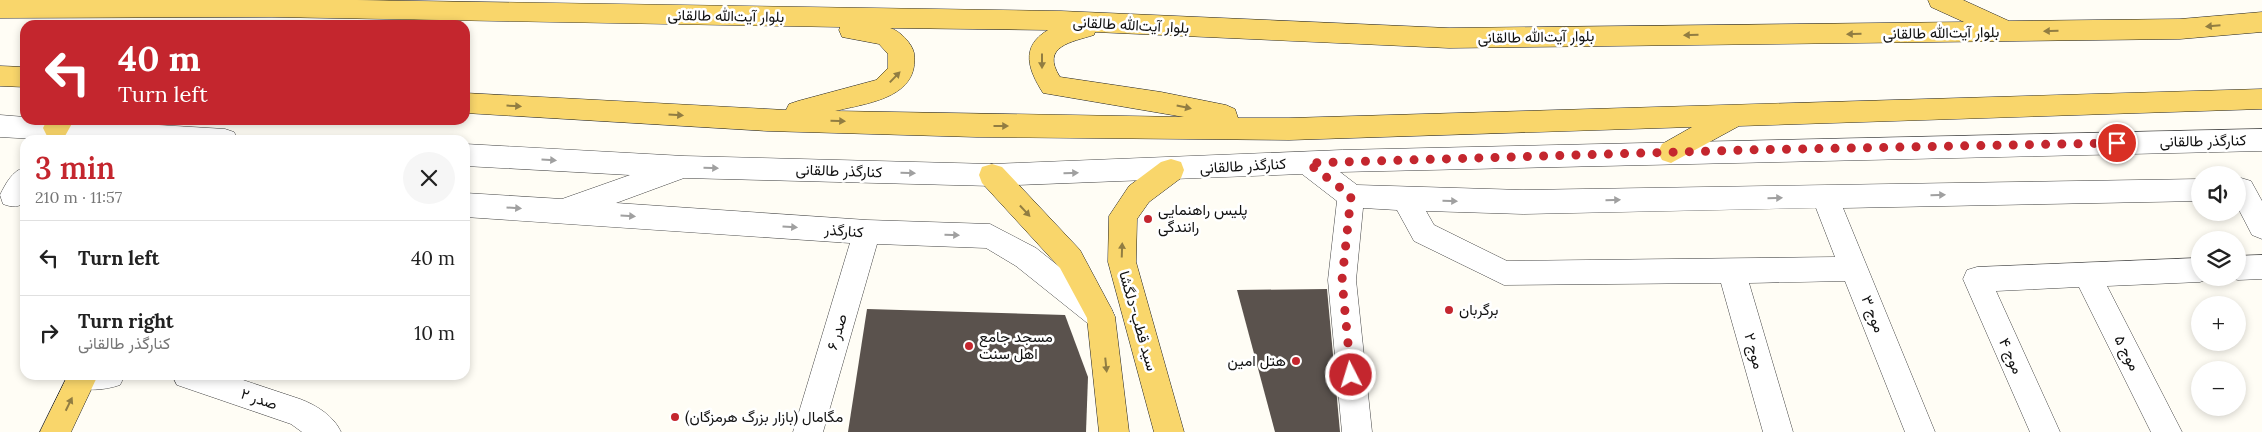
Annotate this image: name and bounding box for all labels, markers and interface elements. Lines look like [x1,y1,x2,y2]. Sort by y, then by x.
street label: بلوار آیت‌الله طالقانی [667,5,785,27]
street label: بلوار آیت‌الله طالقانی [1072,12,1190,38]
street label: بلوار آیت‌الله طالقانی [1882,22,2000,44]
one-way arrow [2205,22,2221,30]
street label: بلوار آیت‌الله طالقانی [1477,26,1595,48]
one-way arrow [2043,27,2059,35]
one-way arrow [1845,30,1861,38]
one-way arrow [1683,32,1699,40]
text: 40 m [118,36,201,81]
icon: left [35,40,100,105]
one-way arrow [1038,53,1046,69]
one-way arrow [889,71,901,83]
text: Turn left [118,80,208,108]
one-way arrow [506,102,522,110]
one-way arrow [1177,103,1192,111]
one-way arrow [668,111,684,119]
one-way arrow [831,117,847,125]
one-way arrow [993,122,1009,130]
pin [2096,122,2138,164]
icon: arrive [2103,129,2131,157]
street label: کنارگذر طالقانی [2160,130,2247,152]
text: 3 min [35,149,115,187]
button: close [403,152,455,204]
street label: کنارگذر طالقانی [1199,154,1287,178]
one-way arrow [541,156,557,164]
street label: کنارگذر طالقانی [795,159,883,183]
one-way arrow [703,164,719,172]
map controls [2191,166,2246,416]
button: sound [2191,166,2246,221]
one-way arrow [901,169,917,177]
one-way arrow [1063,169,1079,177]
text: 210 m · 11:57 [35,187,122,207]
one-way arrow [1930,190,1946,198]
one-way arrow [1768,193,1784,201]
one-way arrow [1605,196,1621,204]
one-way arrow [1443,197,1459,205]
place label: پلیس راهنمایی رانندگی [1158,200,1247,237]
one-way arrow [1019,204,1031,216]
one-way arrow [506,205,522,213]
one-way arrow [620,212,636,220]
marker: پلیس راهنمایی رانندگی [1142,213,1154,225]
street label: کنارگذر [823,220,865,241]
one-way arrow [782,223,798,231]
one-way arrow [945,231,961,239]
button: layers [2191,231,2246,286]
one-way arrow [1118,241,1126,257]
icon: left [35,244,63,272]
text: Turn left [78,246,159,270]
text: 40 m [411,246,455,270]
street label: سید قطب-دلگشا [1115,269,1162,373]
street label: موج ۳ [1856,292,1889,336]
button: + [2191,296,2246,351]
place label: برگربان [1459,300,1498,319]
marker: برگربان [1443,304,1455,316]
text: Turn right [78,309,174,333]
street label: صدر ۶ [822,311,851,352]
icon: right [35,319,63,347]
text: 10 m [414,321,455,345]
place label: مسجد جامع اهل سنت [979,327,1053,363]
street label: موج ۲ [1738,331,1769,372]
street label: موج ۵ [2109,332,2144,375]
text: کنارگذر طالقانی [78,333,170,353]
street label: موج ۴ [1993,335,2028,377]
marker: مسجد جامع اهل سنت [963,340,975,352]
position arrow [1324,348,1376,400]
place label: هتل امین [1228,351,1286,371]
marker: هتل امین [1290,355,1302,367]
one-way arrow [1102,358,1110,374]
button: − [2191,361,2246,416]
street label: صدر ۲ [238,383,280,414]
one-way arrow [65,396,73,411]
place label: مگامال (بازار بزرگ هرمزگان) [685,407,843,427]
marker: مگامال (بازار بزرگ هرمزگان) [669,411,681,423]

